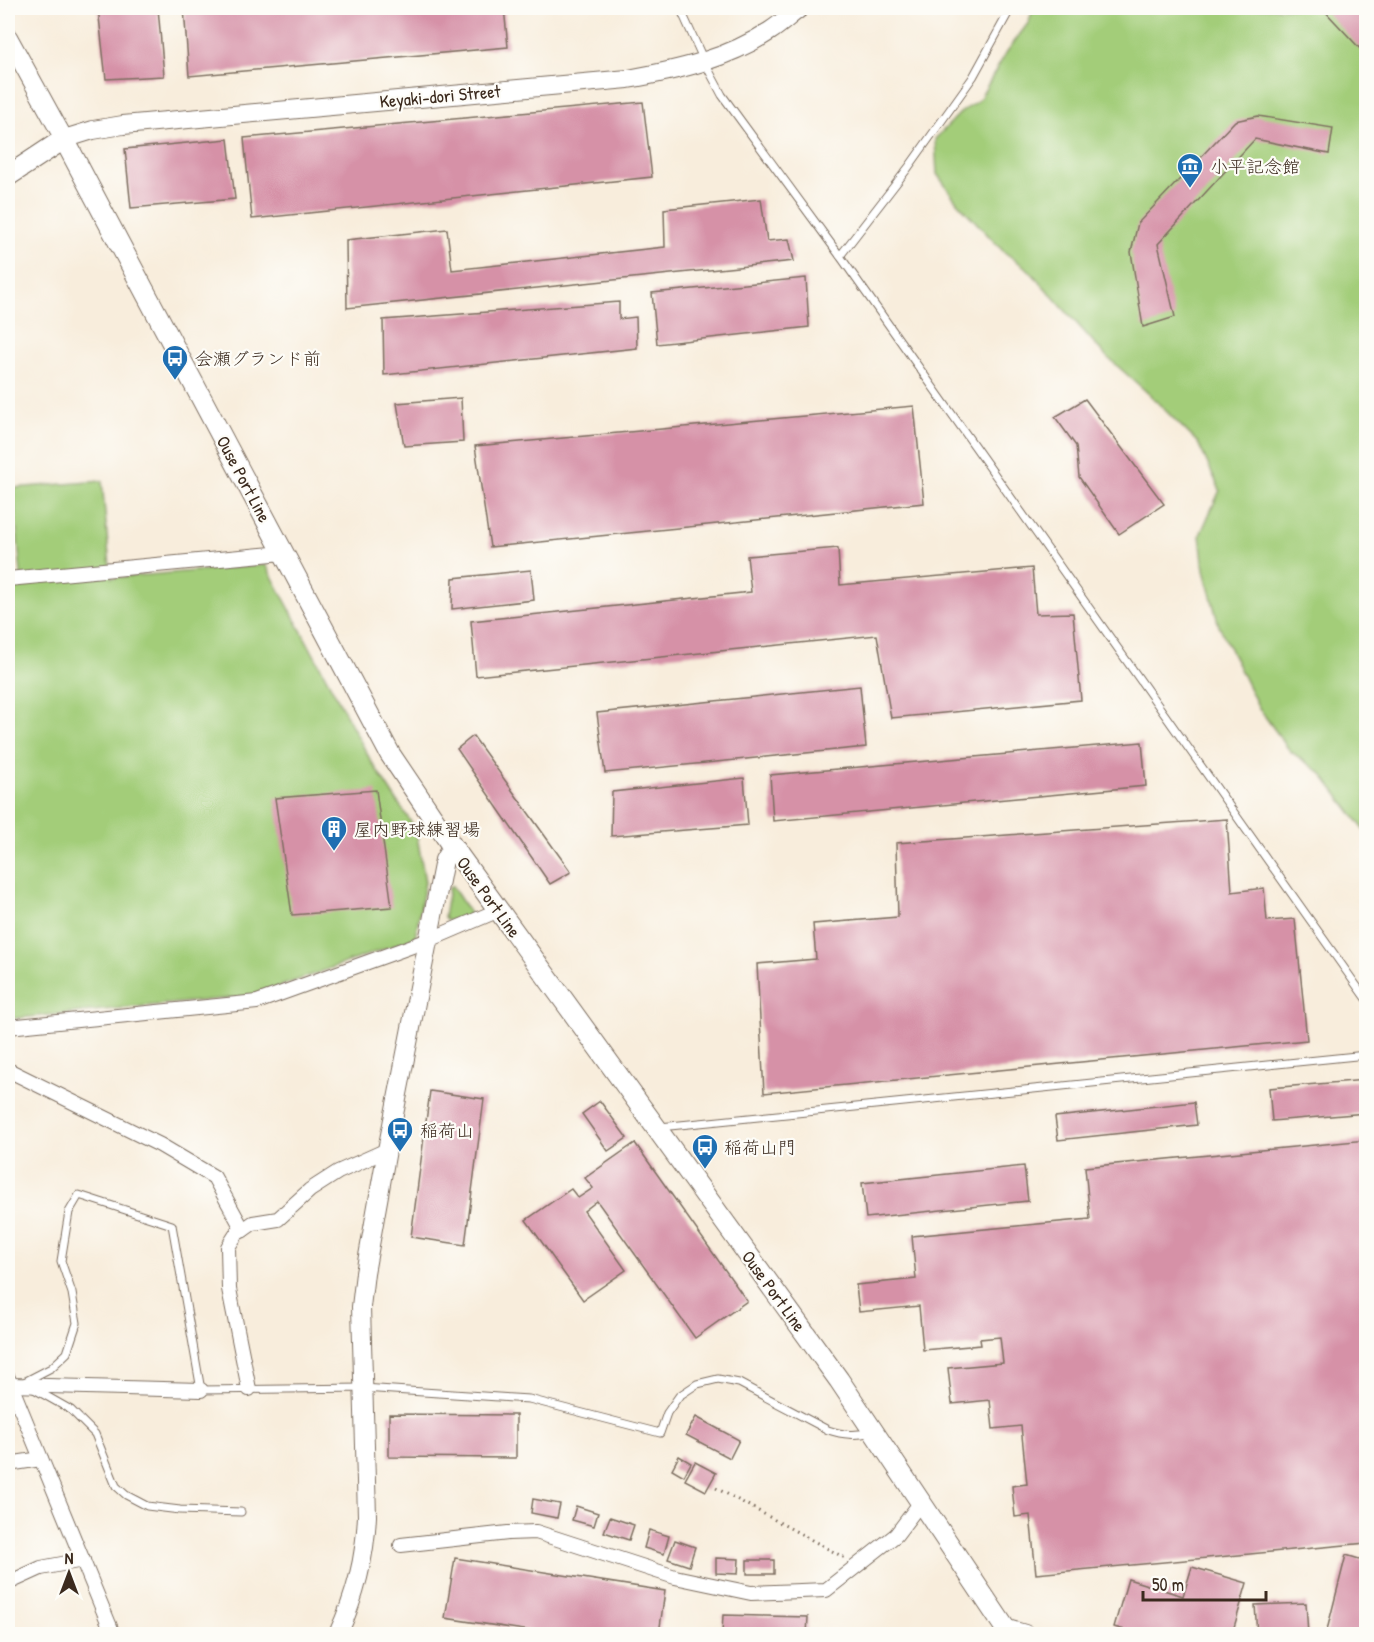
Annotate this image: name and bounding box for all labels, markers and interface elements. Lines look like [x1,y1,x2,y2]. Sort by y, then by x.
street label: Keyaki-dori Street [378,78,502,114]
museum icon: 小平記念館 [1175,151,1205,189]
place label: 小平記念館 [1210,154,1300,179]
bus stop icon: 会瀬グランド前 [160,343,190,381]
place label: 会瀬グランド前 [195,346,321,371]
street label: Ouse Port Line [211,431,277,527]
building icon: 屋内野球練習場 [319,814,349,852]
place label: 屋内野球練習場 [354,817,480,842]
street label: Ouse Port Line [451,851,527,943]
bus stop icon: 稲荷山 [385,1115,415,1153]
place label: 稲荷山 [420,1118,474,1143]
bus stop icon: 稲荷山門 [690,1132,720,1170]
place label: 稲荷山門 [724,1135,796,1160]
street label: Ouse Port Line [736,1245,812,1337]
north arrow [39,1543,99,1603]
text: N [65,1547,74,1569]
scale bar [1143,1564,1266,1602]
text: 50 m [1152,1572,1184,1597]

